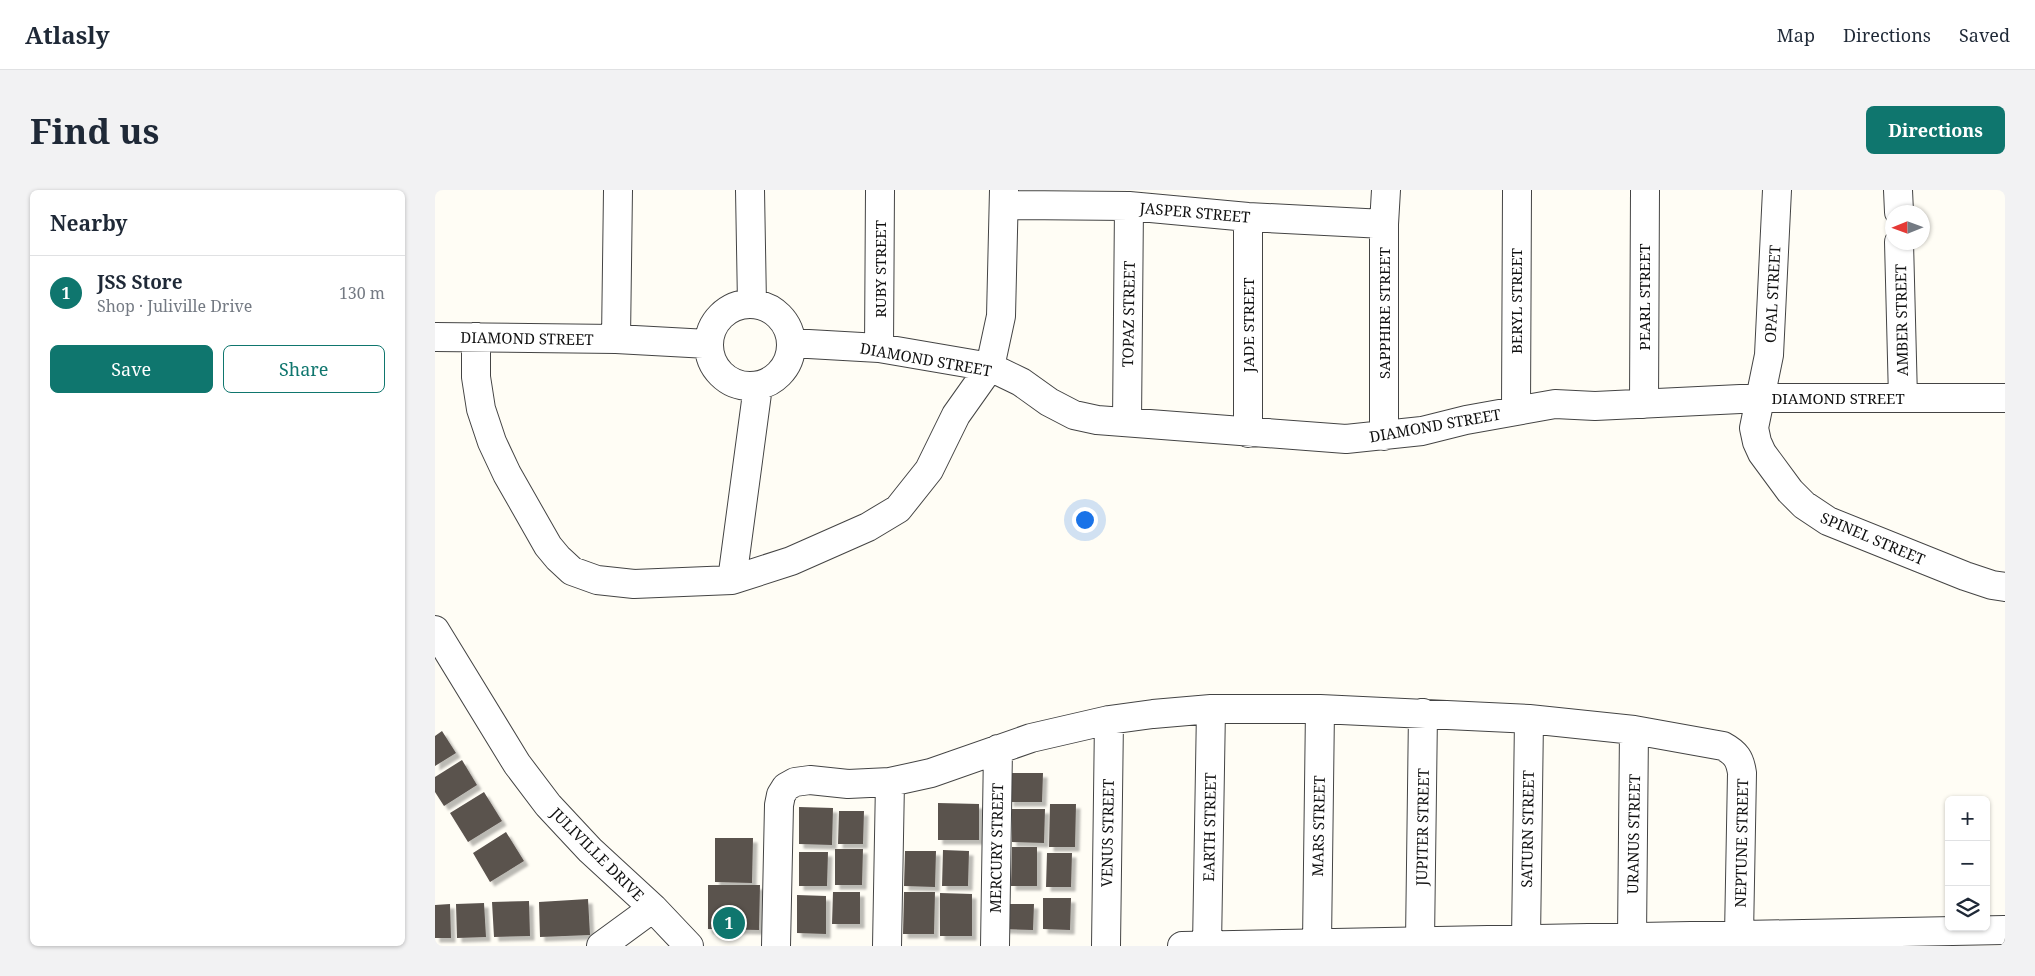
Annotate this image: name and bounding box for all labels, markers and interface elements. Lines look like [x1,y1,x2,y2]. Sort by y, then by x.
text: Atlasly [25,18,110,51]
text: Map [1777,23,1815,47]
text: Directions [1843,23,1931,47]
text: Saved [1959,23,2010,47]
button: Directions [1866,106,2005,154]
text: Find us [30,107,159,154]
street label: JASPER STREET [1138,197,1251,227]
north arrow [1885,205,1930,250]
text: Nearby [50,209,128,237]
street label: RUBY STREET [870,220,890,318]
street label: PEARL STREET [1634,244,1654,350]
street label: OPAL STREET [1759,245,1785,343]
street label: SAPPHIRE STREET [1374,247,1394,379]
street label: BERYL STREET [1506,248,1526,354]
street label: TOPAZ STREET [1117,261,1139,367]
street label: AMBER STREET [1890,264,1912,376]
text: JSS Store [97,269,183,295]
street label: JADE STREET [1238,278,1258,373]
text: 1 [61,282,71,304]
text: 130 m [339,282,385,304]
text: Shop · Juliville Drive [97,295,252,317]
street label: DIAMOND STREET [460,327,594,349]
street label: DIAMOND STREET [859,338,993,380]
button: Save [50,345,213,393]
button: Share [223,345,385,393]
street label: DIAMOND STREET [1771,388,1905,408]
street label: DIAMOND STREET [1368,404,1502,446]
your location [1072,507,1098,533]
street label: SPINEL STREET [1818,507,1928,569]
street label: JUPITER STREET [1411,768,1433,887]
street label: SATURN STREET [1516,770,1538,888]
street label: EARTH STREET [1198,772,1220,882]
street label: URANUS STREET [1622,774,1644,894]
street label: MARS STREET [1307,775,1329,877]
street label: NEPTUNE STREET [1730,778,1752,908]
street label: VENUS STREET [1096,779,1118,887]
street label: MERCURY STREET [985,783,1007,913]
map controls [1945,796,1990,931]
button: + [1945,796,1990,841]
street label: JULIVILLE DRIVE [546,802,649,905]
button: − [1945,841,1990,886]
button: layers [1945,886,1990,931]
pin: 1 [713,904,745,942]

